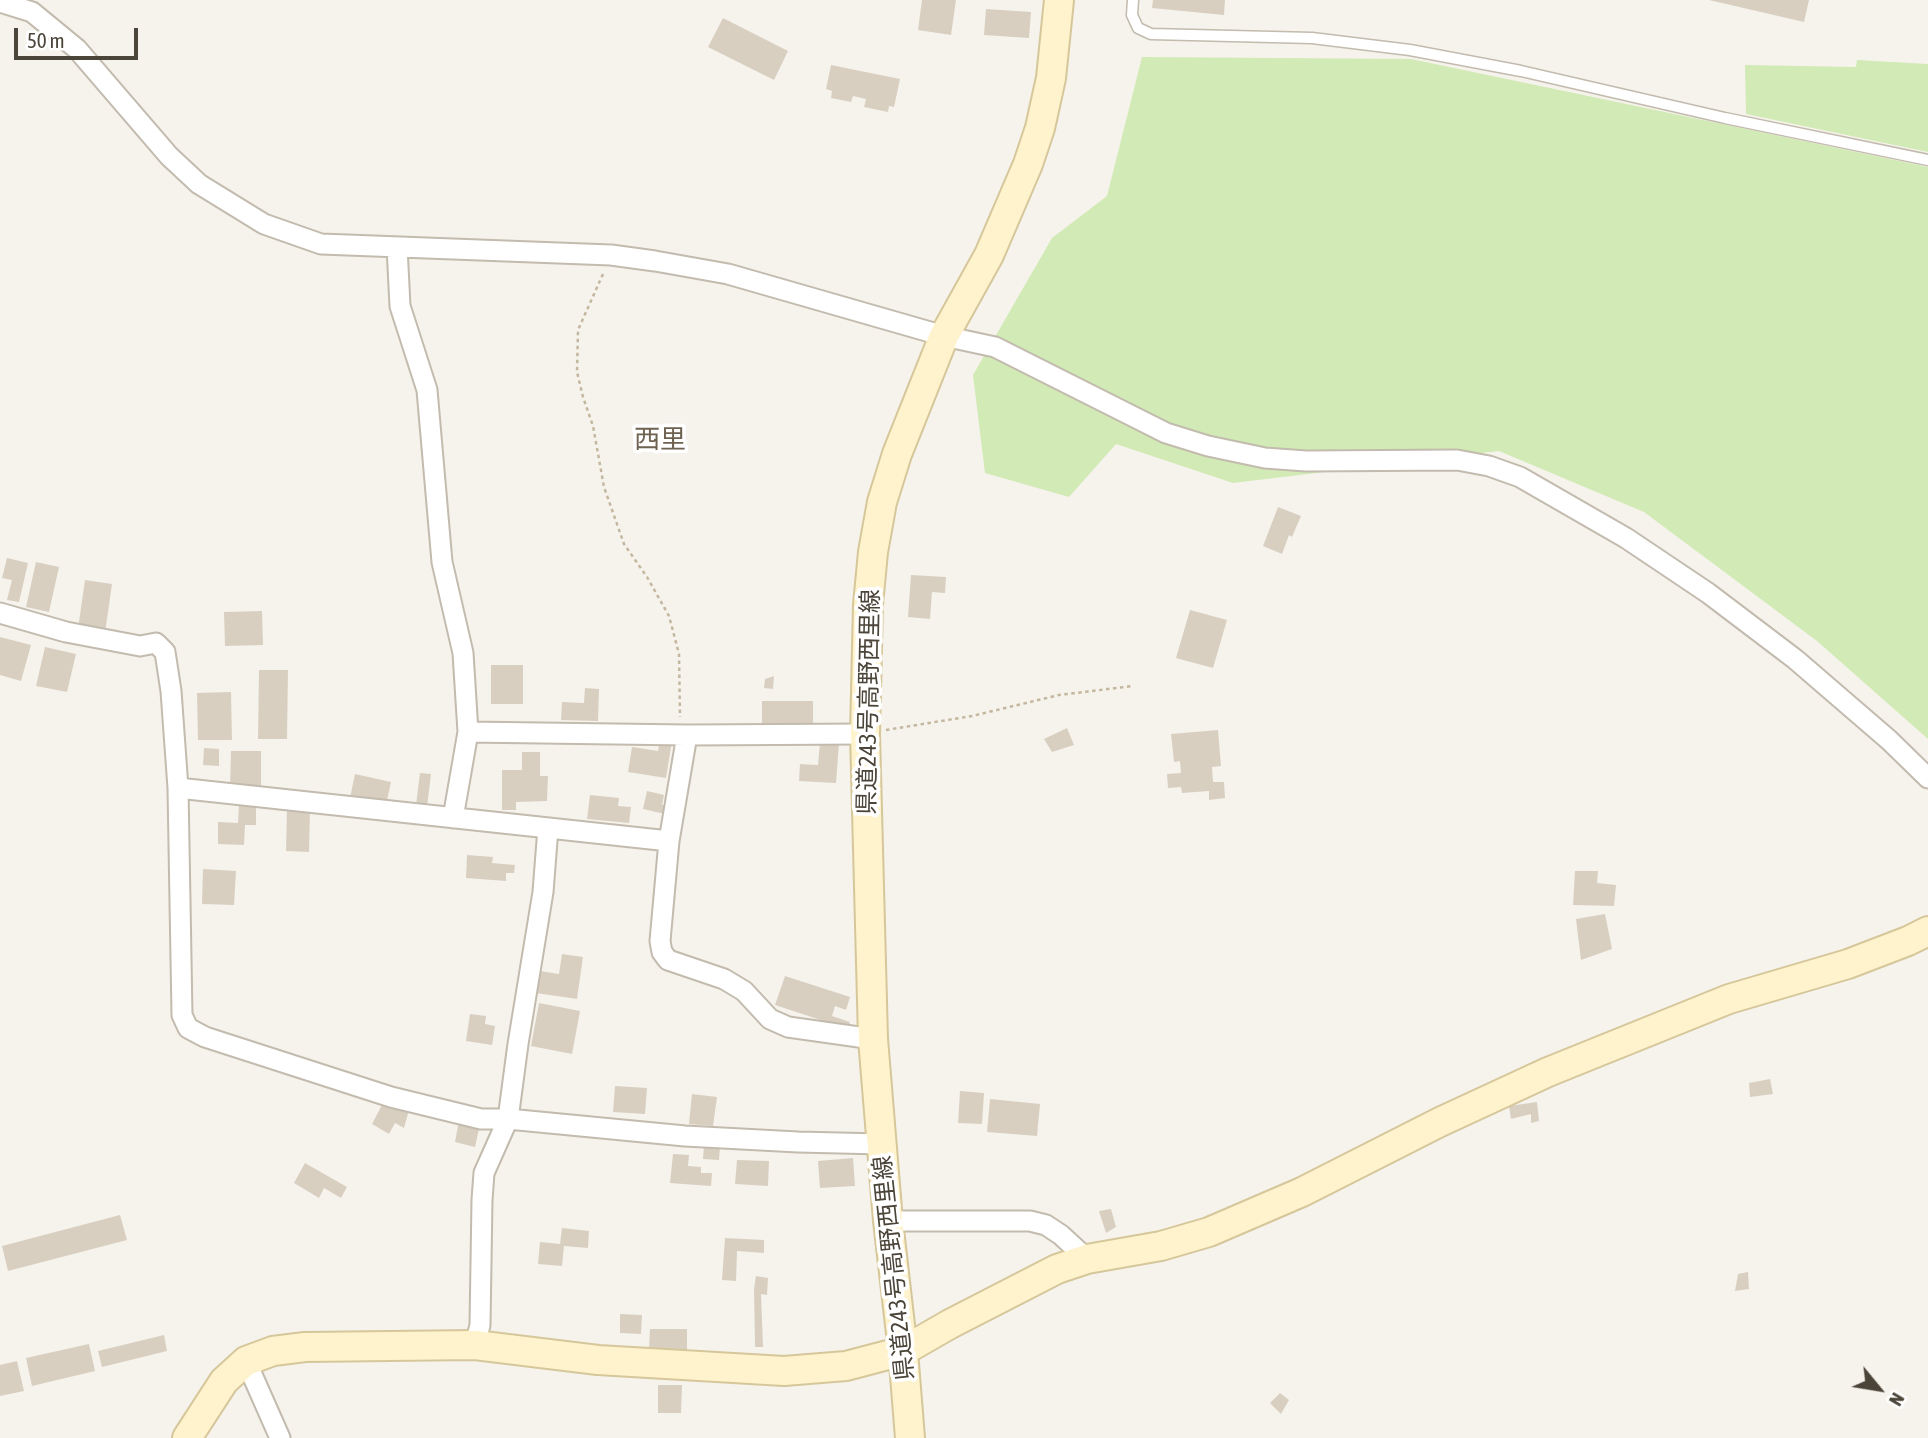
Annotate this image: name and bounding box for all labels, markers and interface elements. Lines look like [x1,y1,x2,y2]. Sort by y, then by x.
scale bar [18,14,142,58]
text: 50 m [27,28,65,52]
district label: 西里 [634,424,686,456]
street label: 県道243号高野西里線 [853,589,885,815]
street label: 県道243号高野西里線 [868,1154,920,1382]
north arrow [1844,1354,1914,1424]
text: N [1885,1389,1910,1410]

